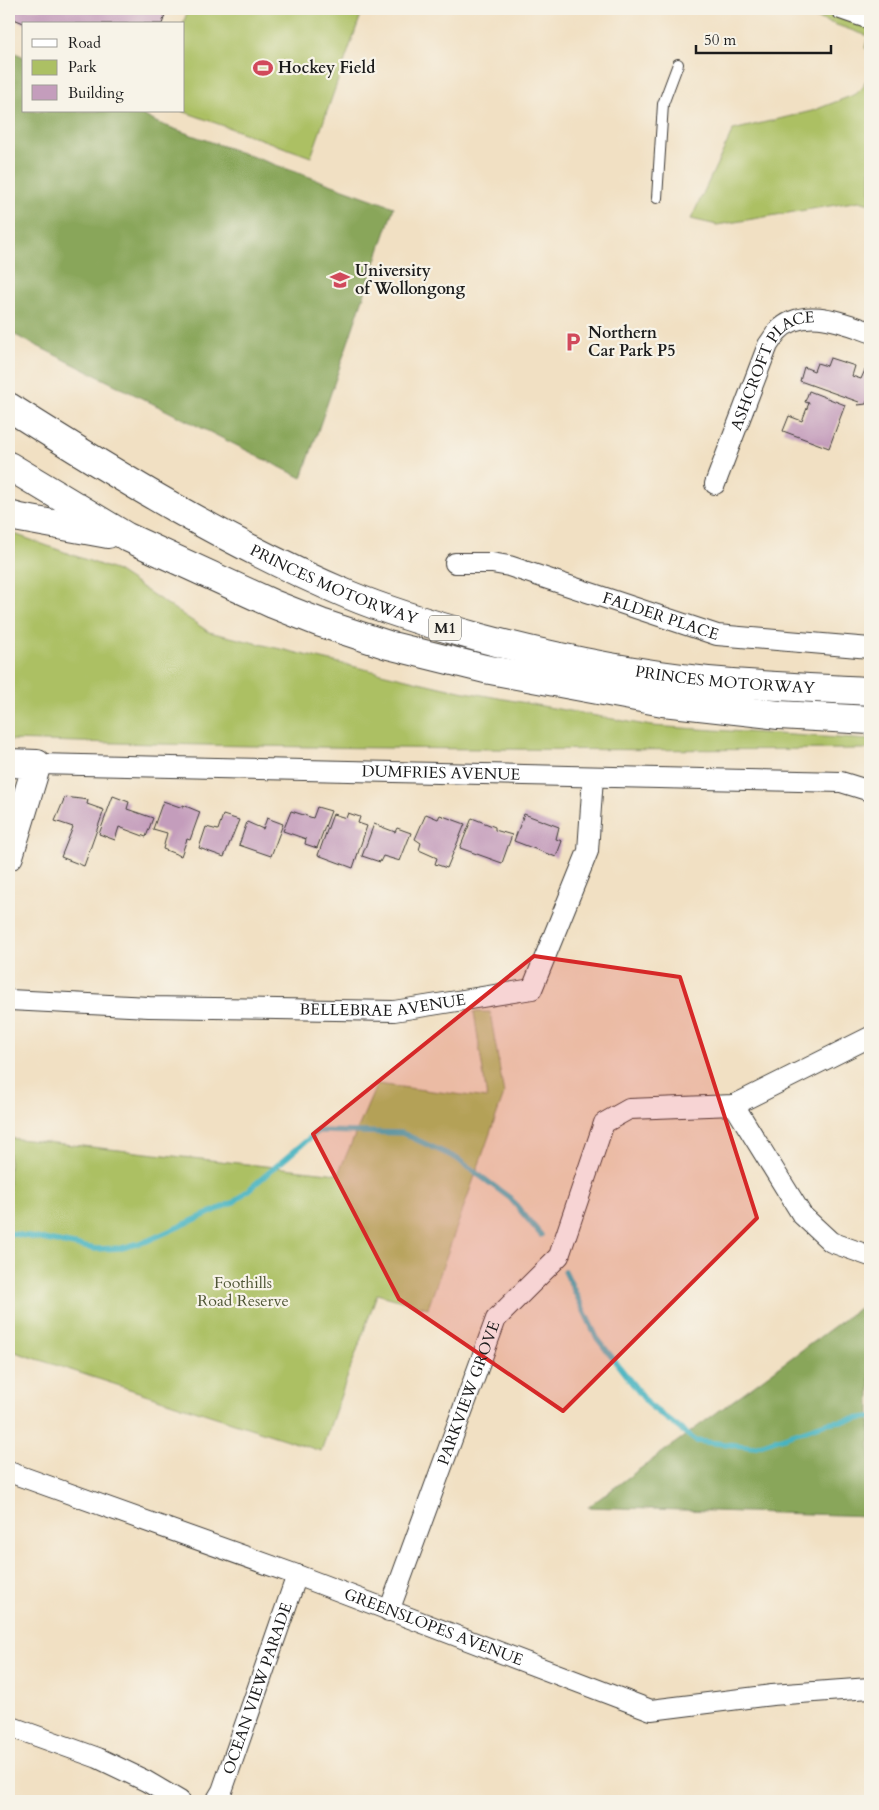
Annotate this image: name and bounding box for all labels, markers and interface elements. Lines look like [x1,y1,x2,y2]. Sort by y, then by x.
legend [22,22,185,112]
scale bar [696,22,832,54]
text: 50 m [704,30,736,50]
text: Road [68,33,101,53]
text: Park [68,57,97,77]
sports icon: Hockey Field [252,57,274,79]
place label: Hockey Field [278,57,375,79]
text: Building [68,83,124,103]
place label: University of Wollongong [355,260,466,300]
school or university icon: University of Wollongong [329,269,351,291]
street label: ASHCROFT PLACE [725,306,815,434]
place label: Northern Car Park P5 [588,322,675,362]
parking icon: Northern Car Park P5 [562,331,584,353]
street label: PRINCES MOTORWAY [246,539,421,630]
street label: FALDER PLACE [600,587,722,646]
road number: M1 [429,616,461,640]
street label: PRINCES MOTORWAY [633,660,816,699]
street label: DUMFRIES AVENUE [361,760,521,786]
street label: BELLEBRAE AVENUE [299,989,467,1022]
park label: Foothills Road Reserve [197,1272,289,1312]
street label: PARKVIEW GROVE [432,1318,505,1468]
street label: GREENSLOPES AVENUE [341,1583,526,1671]
street label: OCEAN VIEW PARADE [218,1600,298,1778]

